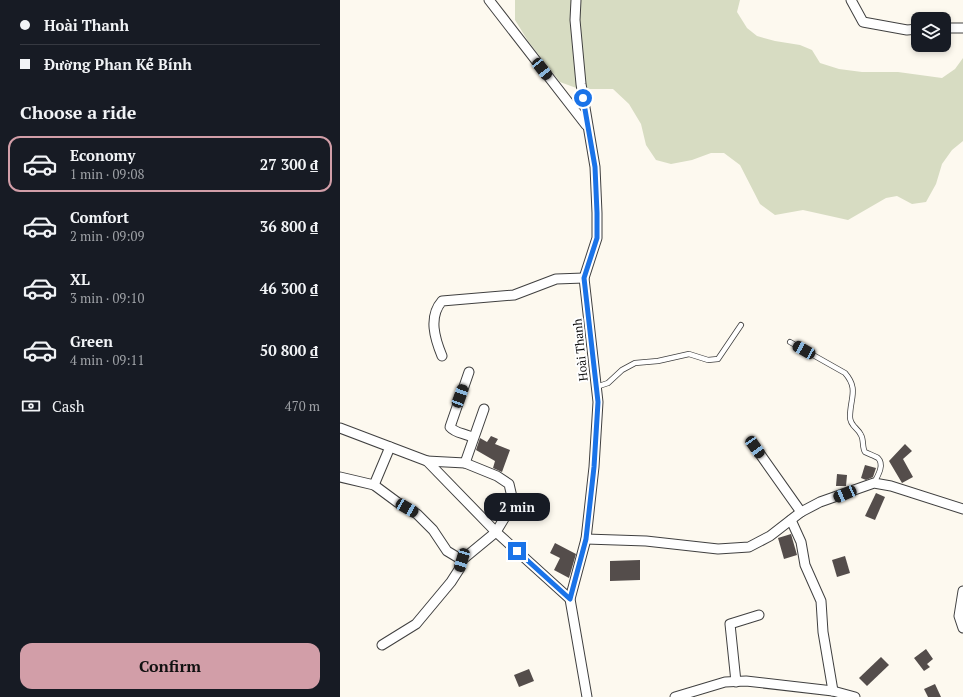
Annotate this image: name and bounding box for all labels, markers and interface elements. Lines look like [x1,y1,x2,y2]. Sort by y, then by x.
map controls [911,12,951,52]
button: layers [911,12,951,52]
text: Hoài Thanh [44,15,129,35]
text: Đường Phan Kế Bính [44,54,192,74]
car [530,56,554,82]
route start [574,89,592,107]
text: Choose a ride [20,100,136,124]
text: Economy [70,145,135,165]
icon: car [22,146,58,182]
text: 27 300 ₫ [260,154,318,174]
text: 1 min · 09:08 [70,165,144,183]
text: Comfort [70,207,129,227]
icon: car [22,208,58,244]
text: 36 800 ₫ [260,216,318,236]
text: 2 min · 09:09 [70,227,144,245]
text: XL [70,269,90,289]
icon: car [22,270,58,306]
text: 46 300 ₫ [260,278,318,298]
text: 3 min · 09:10 [70,289,144,307]
street label: Hoài Thanh [569,318,591,382]
text: Green [70,331,113,351]
icon: car [22,332,58,368]
car [791,339,817,361]
text: 50 800 ₫ [260,340,318,360]
text: 4 min · 09:11 [70,351,144,369]
car [450,383,470,409]
icon: cash [20,395,42,417]
text: Cash [52,396,85,416]
text: 470 m [285,397,320,415]
car [743,434,767,460]
car [832,484,858,504]
callout: 2 min [484,493,550,521]
car [394,497,420,519]
text: 2 min [499,498,535,516]
route end [508,542,526,560]
car [453,547,471,573]
button: Confirm [20,643,320,689]

